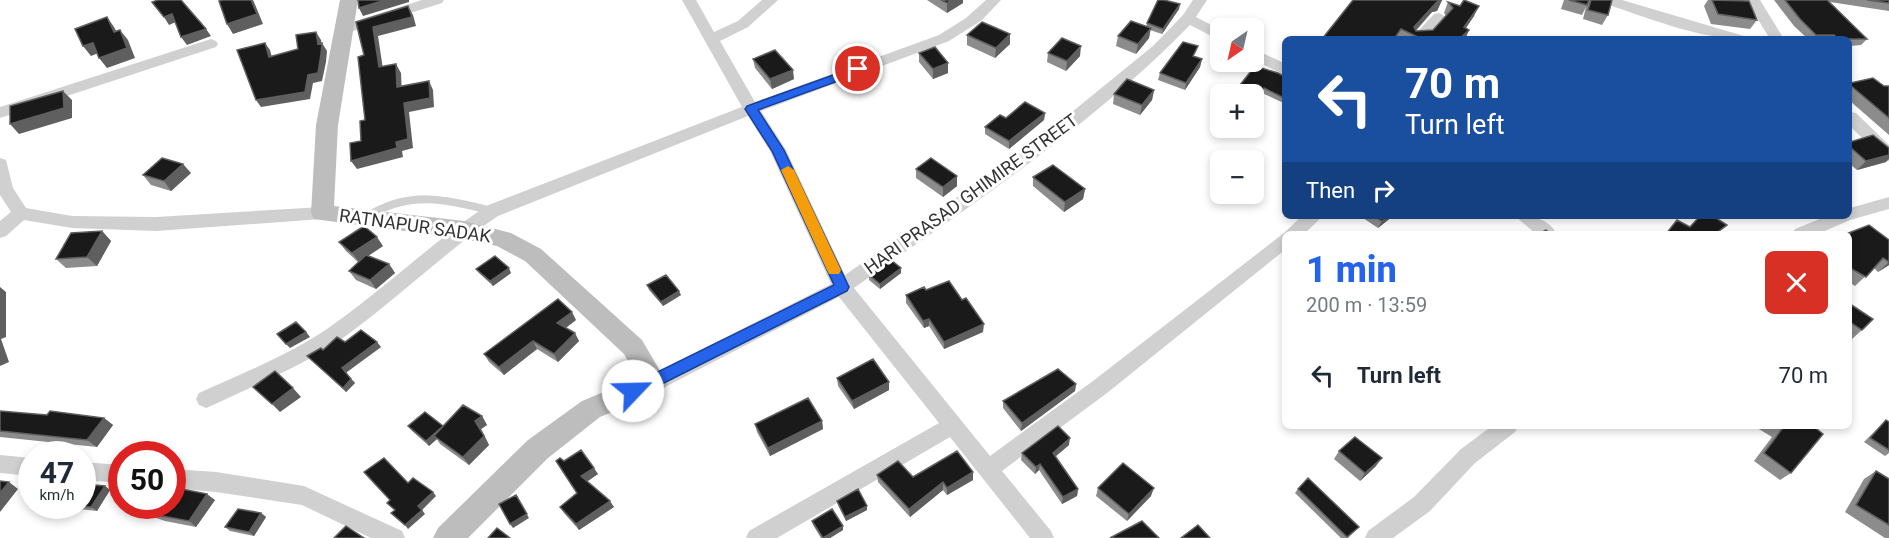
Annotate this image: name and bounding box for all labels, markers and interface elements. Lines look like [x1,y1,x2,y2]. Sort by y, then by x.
north arrow [1210,18,1264,72]
map controls [1210,18,1264,204]
pin [832,43,883,94]
icon: arrive [841,52,874,85]
text: 70 m [1405,59,1500,108]
icon: left [1306,60,1384,138]
button: + [1210,84,1264,138]
street label: HARI PRASAD GHIMIRE STREET [860,109,1082,278]
text: Turn left [1405,109,1505,141]
button: − [1210,150,1264,204]
icon: right [1367,174,1400,207]
text: Then [1306,178,1355,203]
street label: RATNAPUR SADAK [338,204,493,247]
text: 1 min [1306,249,1397,291]
button: close [1765,251,1828,314]
text: 200 m · 13:59 [1306,293,1427,317]
position arrow [601,359,665,423]
icon: left [1306,359,1339,392]
text: Turn left [1357,363,1441,388]
text: 70 m [1779,363,1828,388]
speed limit sign: 50 [108,441,186,519]
text: 47 [40,455,74,490]
text: km/h [39,486,75,504]

